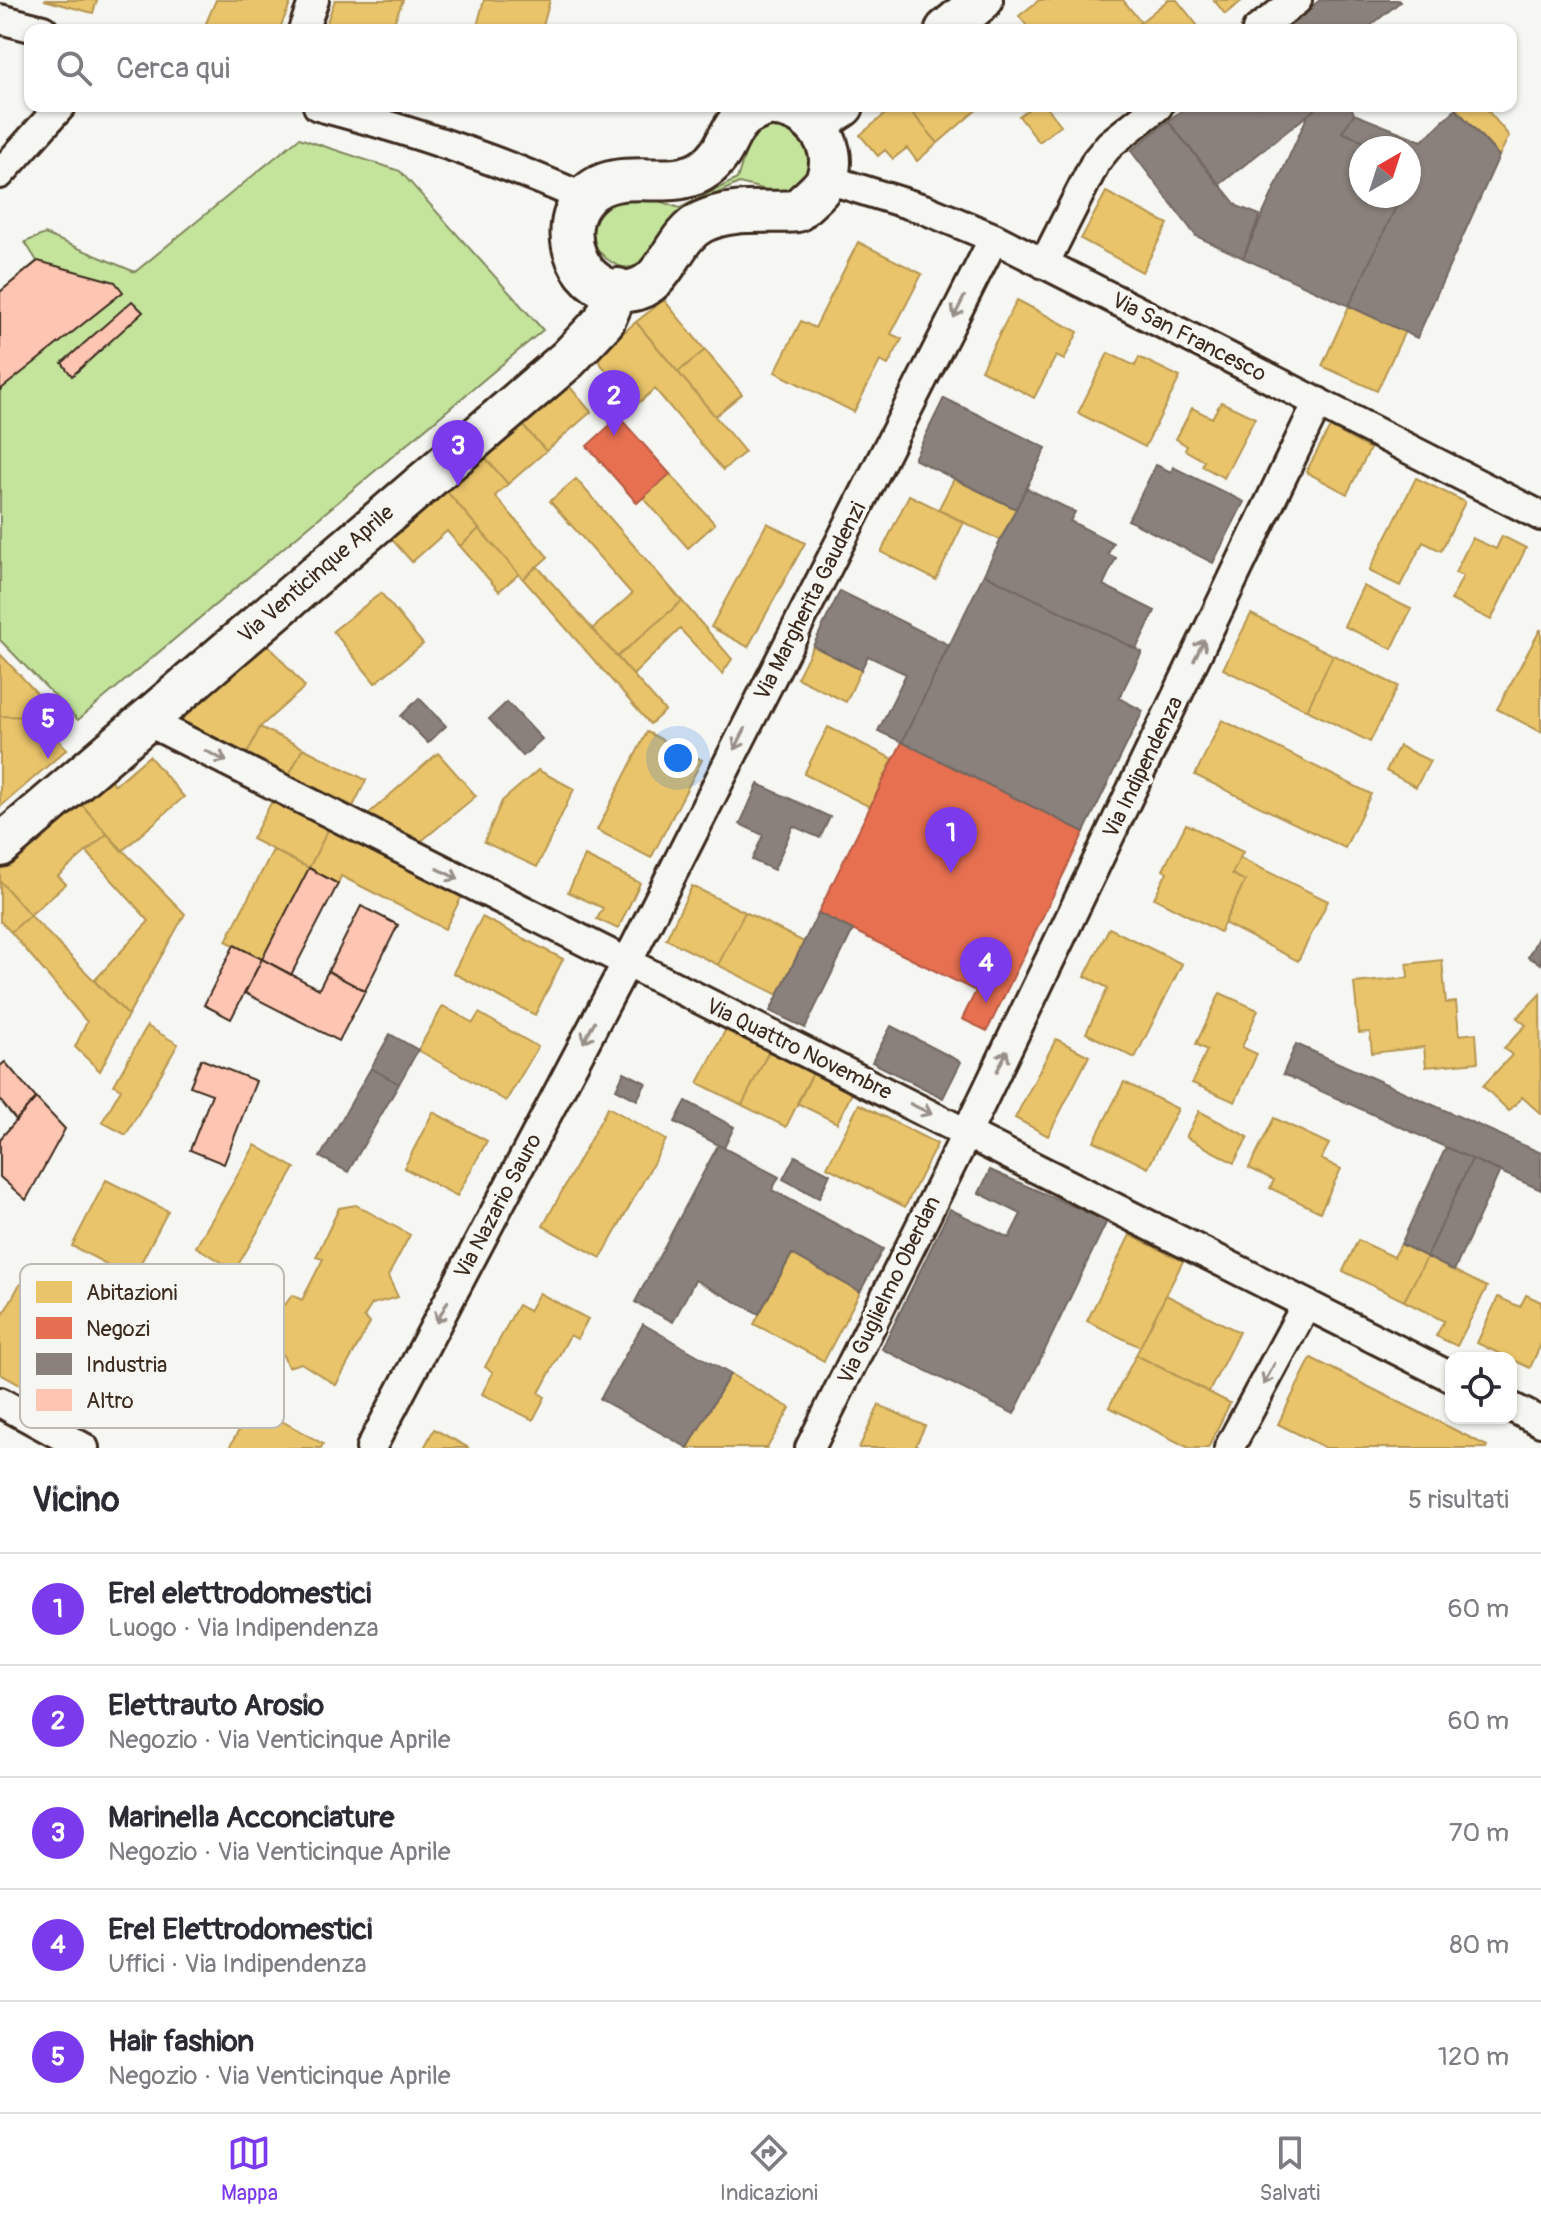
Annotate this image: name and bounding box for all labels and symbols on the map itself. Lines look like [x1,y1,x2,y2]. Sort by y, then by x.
north arrow [1349,136,1421,208]
street label: Via San Francesco [1107,286,1271,388]
one-way arrow [950,295,966,319]
pin: 2 [588,370,640,436]
pin: 3 [432,420,484,486]
street label: Via Margherita Gaudenzi [748,497,872,705]
street label: Via Venticinque Aprile [232,499,400,649]
one-way arrow [1192,639,1207,663]
street label: Via Indipendenza [1097,692,1189,842]
pin: 5 [22,693,74,759]
one-way arrow [731,726,747,750]
your location [658,738,698,778]
one-way arrow [204,749,228,764]
pin: 1 [925,807,977,873]
one-way arrow [436,866,460,882]
pin: 4 [960,937,1012,1003]
street label: Via Quattro Novembre [701,992,897,1106]
one-way arrow [581,1020,597,1044]
one-way arrow [994,1050,1010,1074]
one-way arrow [909,1102,933,1117]
street label: Via Nazario Sauro [448,1129,548,1283]
street label: Via Guglielmo Oberdan [831,1191,947,1389]
legend [20,1264,284,1428]
text: Abitazioni [86,1279,178,1307]
one-way arrow [434,1300,450,1324]
text: Negozi [86,1315,150,1343]
text: Industria [86,1351,167,1379]
one-way arrow [1260,1361,1276,1385]
text: Altro [86,1387,134,1415]

